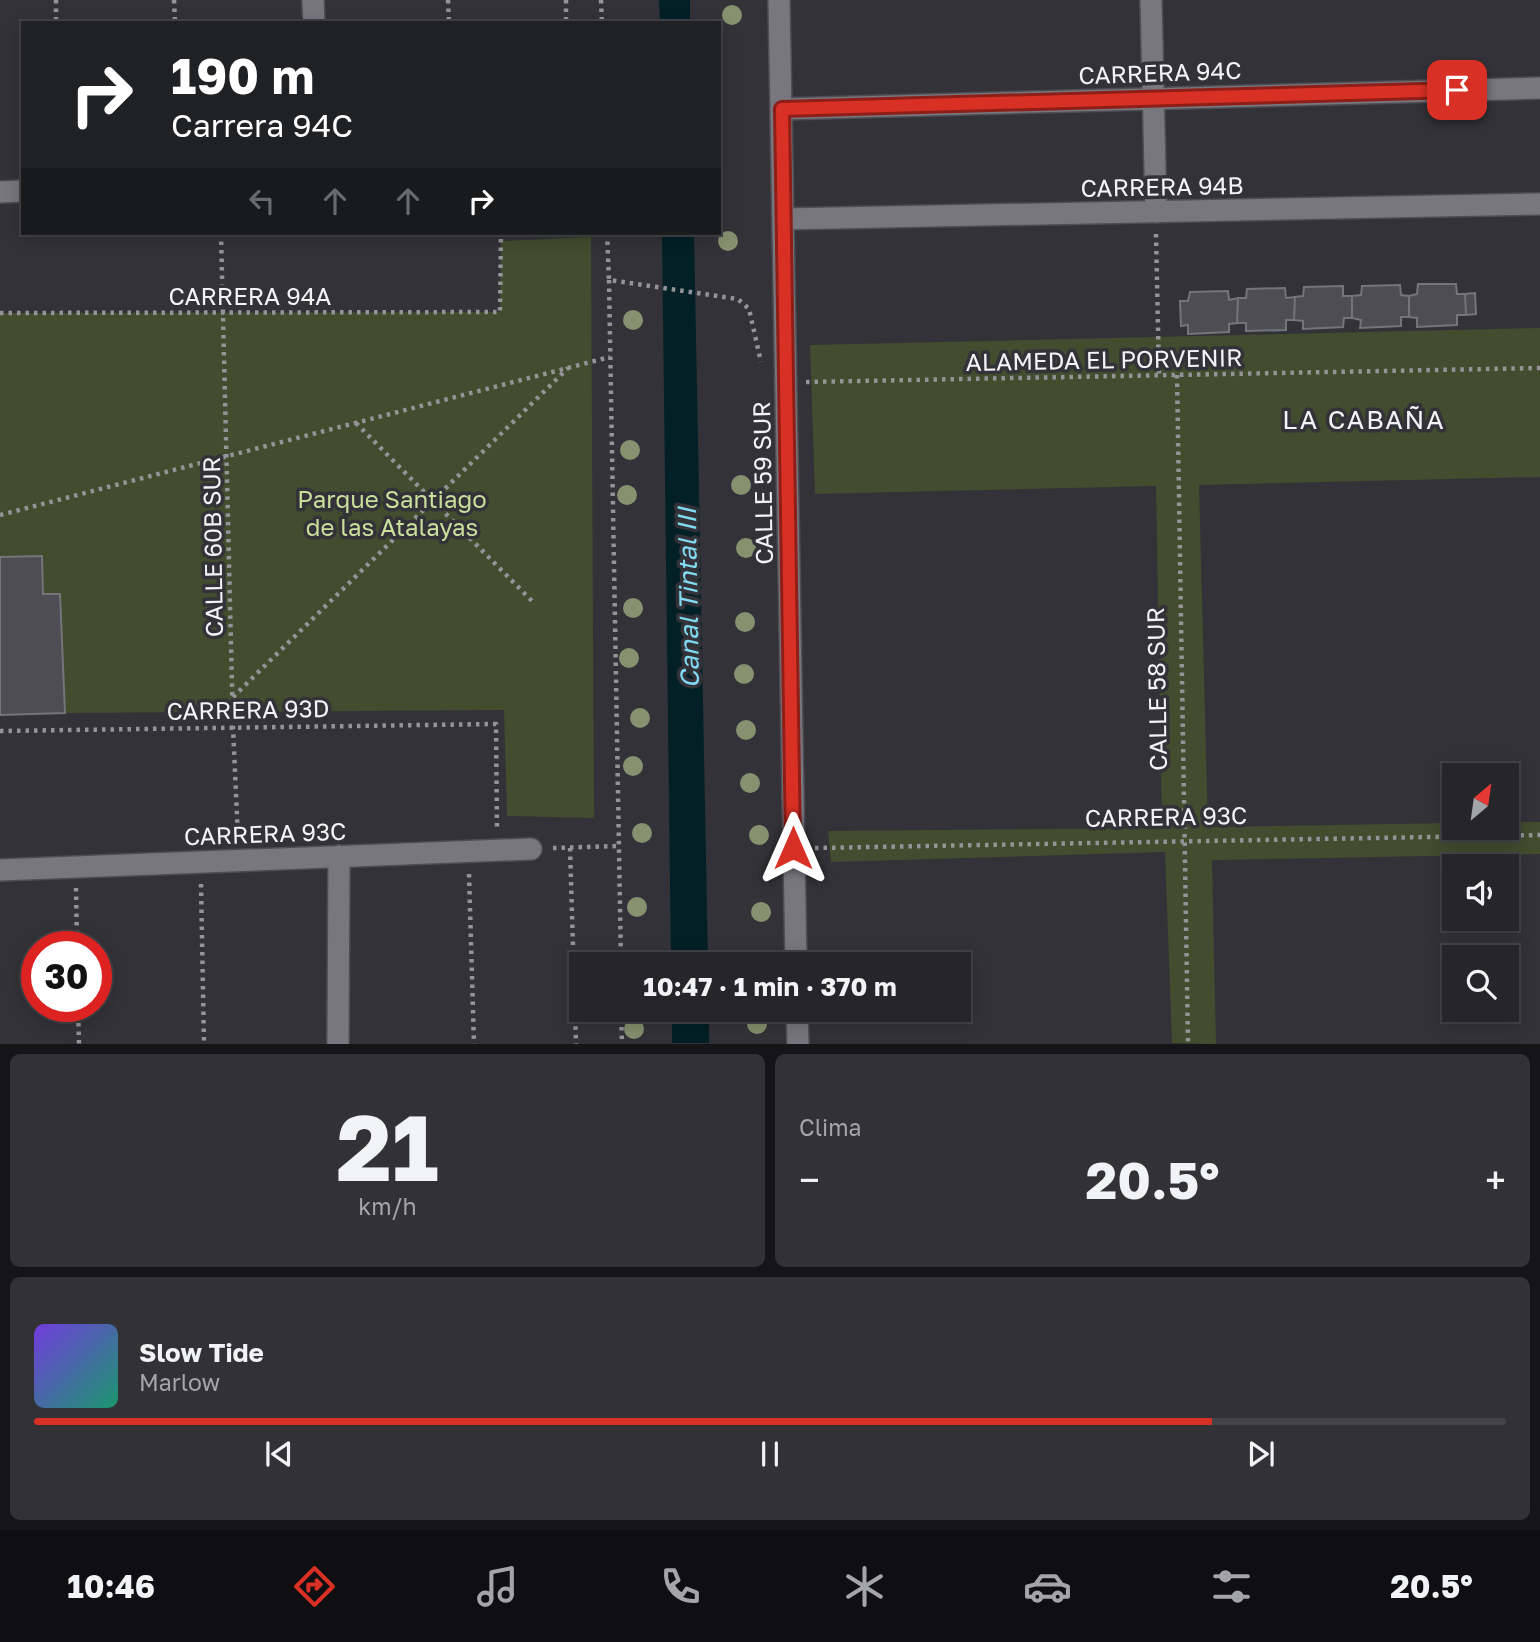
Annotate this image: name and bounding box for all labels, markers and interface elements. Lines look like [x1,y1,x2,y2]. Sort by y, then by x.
text: 190 m [171,46,314,105]
icon: right [56,49,147,140]
street label: CARRERA 94C [1078,55,1242,89]
pin [1427,60,1487,120]
icon: arrive [1438,71,1476,109]
text: Carrera 94C [171,106,353,144]
street label: CARRERA 94B [1080,170,1244,202]
icon: left [243,182,281,220]
icon: ahead [316,182,354,220]
icon: ahead [389,182,427,220]
icon: right [462,182,500,220]
street label: CARRERA 94A [169,281,331,310]
street label: ALAMEDA EL PORVENIR [965,342,1243,376]
street label: CALLE 59 SUR [746,401,778,565]
district label: LA CABAÑA [1282,404,1446,435]
street label: CALLE 60B SUR [196,456,228,638]
park label: Parque Santiago de las Atalayas [297,484,487,541]
water label: Canal Tintal III [671,505,705,689]
street label: CALLE 58 SUR [1140,607,1172,771]
street label: CARRERA 93D [166,693,330,725]
north arrow [1442,763,1519,840]
map controls [1442,763,1519,1022]
street label: CARRERA 93C [1085,800,1247,832]
position arrow [756,811,830,885]
street label: CARRERA 93C [183,816,347,850]
button: sound [1442,854,1519,931]
speed limit sign: 30 [21,931,112,1022]
button: search [1442,945,1519,1022]
text: 10:47 · 1 min · 370 m [643,971,897,1002]
text: 21 [336,1092,439,1201]
text: Clima [799,1113,862,1141]
text: 20.5° [1085,1148,1220,1210]
text: − [799,1157,820,1202]
text: + [1485,1157,1506,1202]
text: km/h [358,1192,417,1220]
text: Slow Tide [139,1337,264,1368]
text: Marlow [139,1368,220,1396]
icon: previous [260,1435,298,1473]
icon: pause [751,1435,789,1473]
icon: next [1242,1435,1280,1473]
icon: directions [290,1562,339,1611]
icon: music [473,1562,522,1611]
icon: phone [656,1562,705,1611]
icon: climate [840,1562,889,1611]
icon: car [1023,1562,1072,1611]
icon: filters [1207,1562,1256,1611]
text: 10:46 [67,1567,155,1605]
text: 20.5° [1390,1567,1473,1605]

